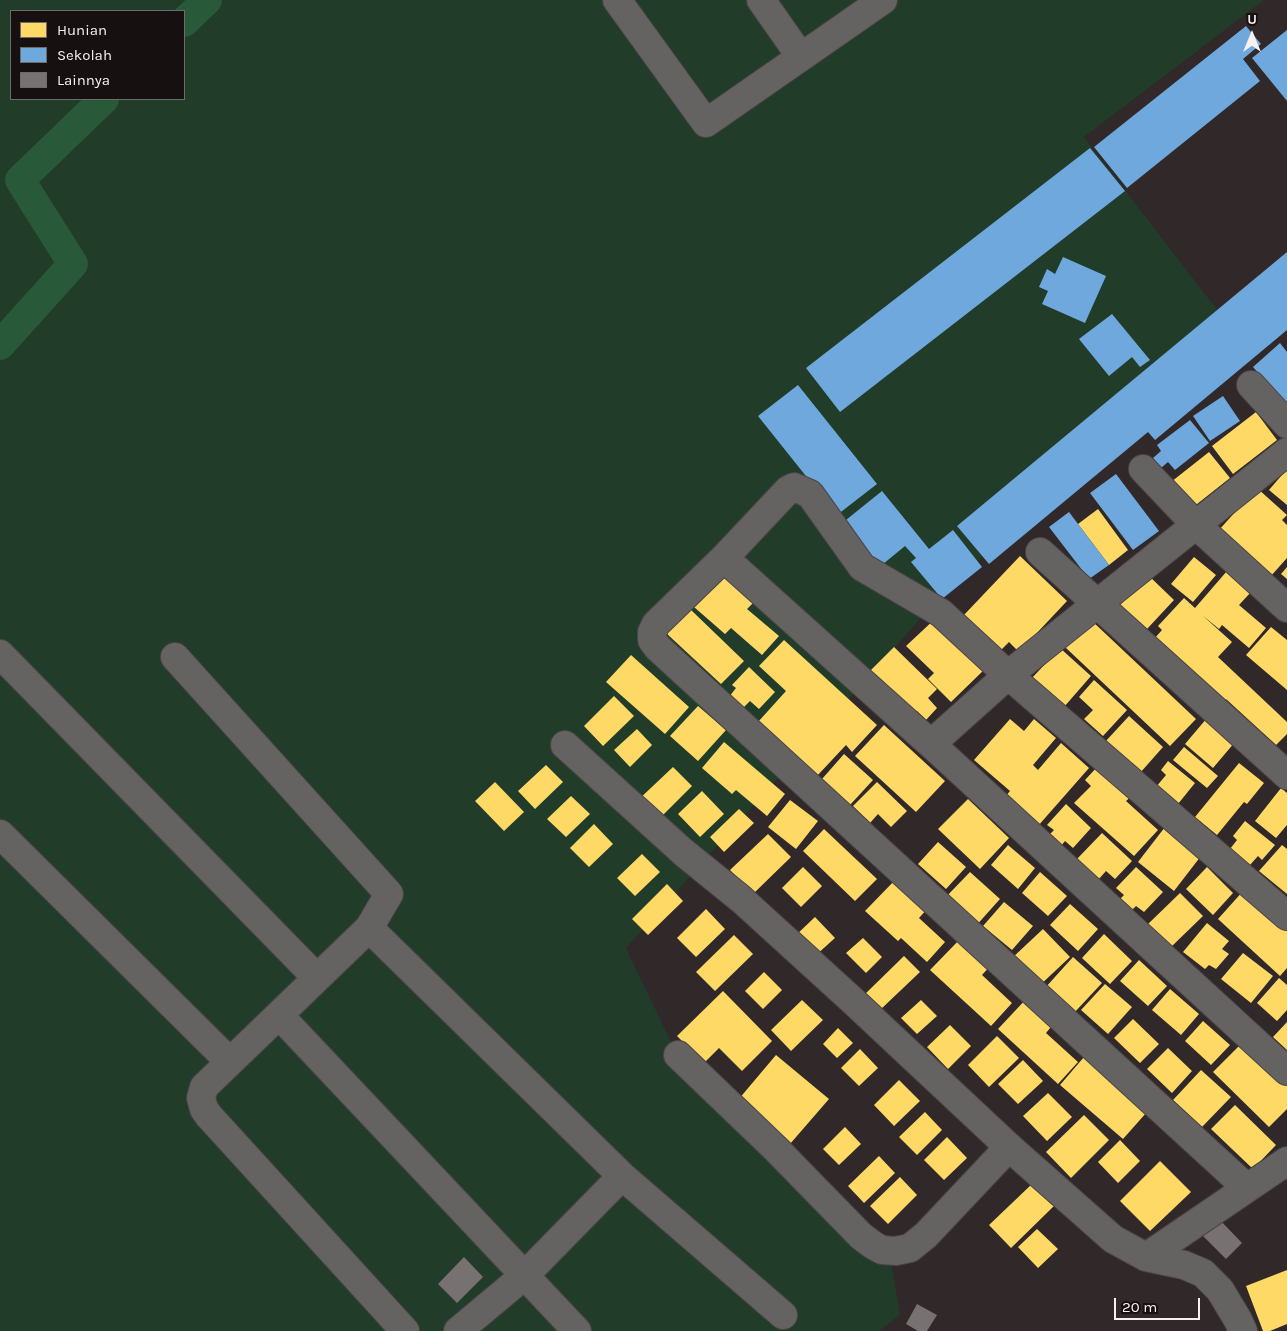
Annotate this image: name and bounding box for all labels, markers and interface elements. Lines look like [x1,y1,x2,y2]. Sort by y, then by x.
legend [10,10,185,100]
north arrow [1227,10,1277,60]
text: U [1247,11,1257,28]
text: Hunian [57,21,107,39]
text: Sekolah [57,46,112,64]
text: Lainnya [57,71,110,89]
scale bar [1117,1288,1203,1320]
text: 20 m [1122,1298,1157,1316]

